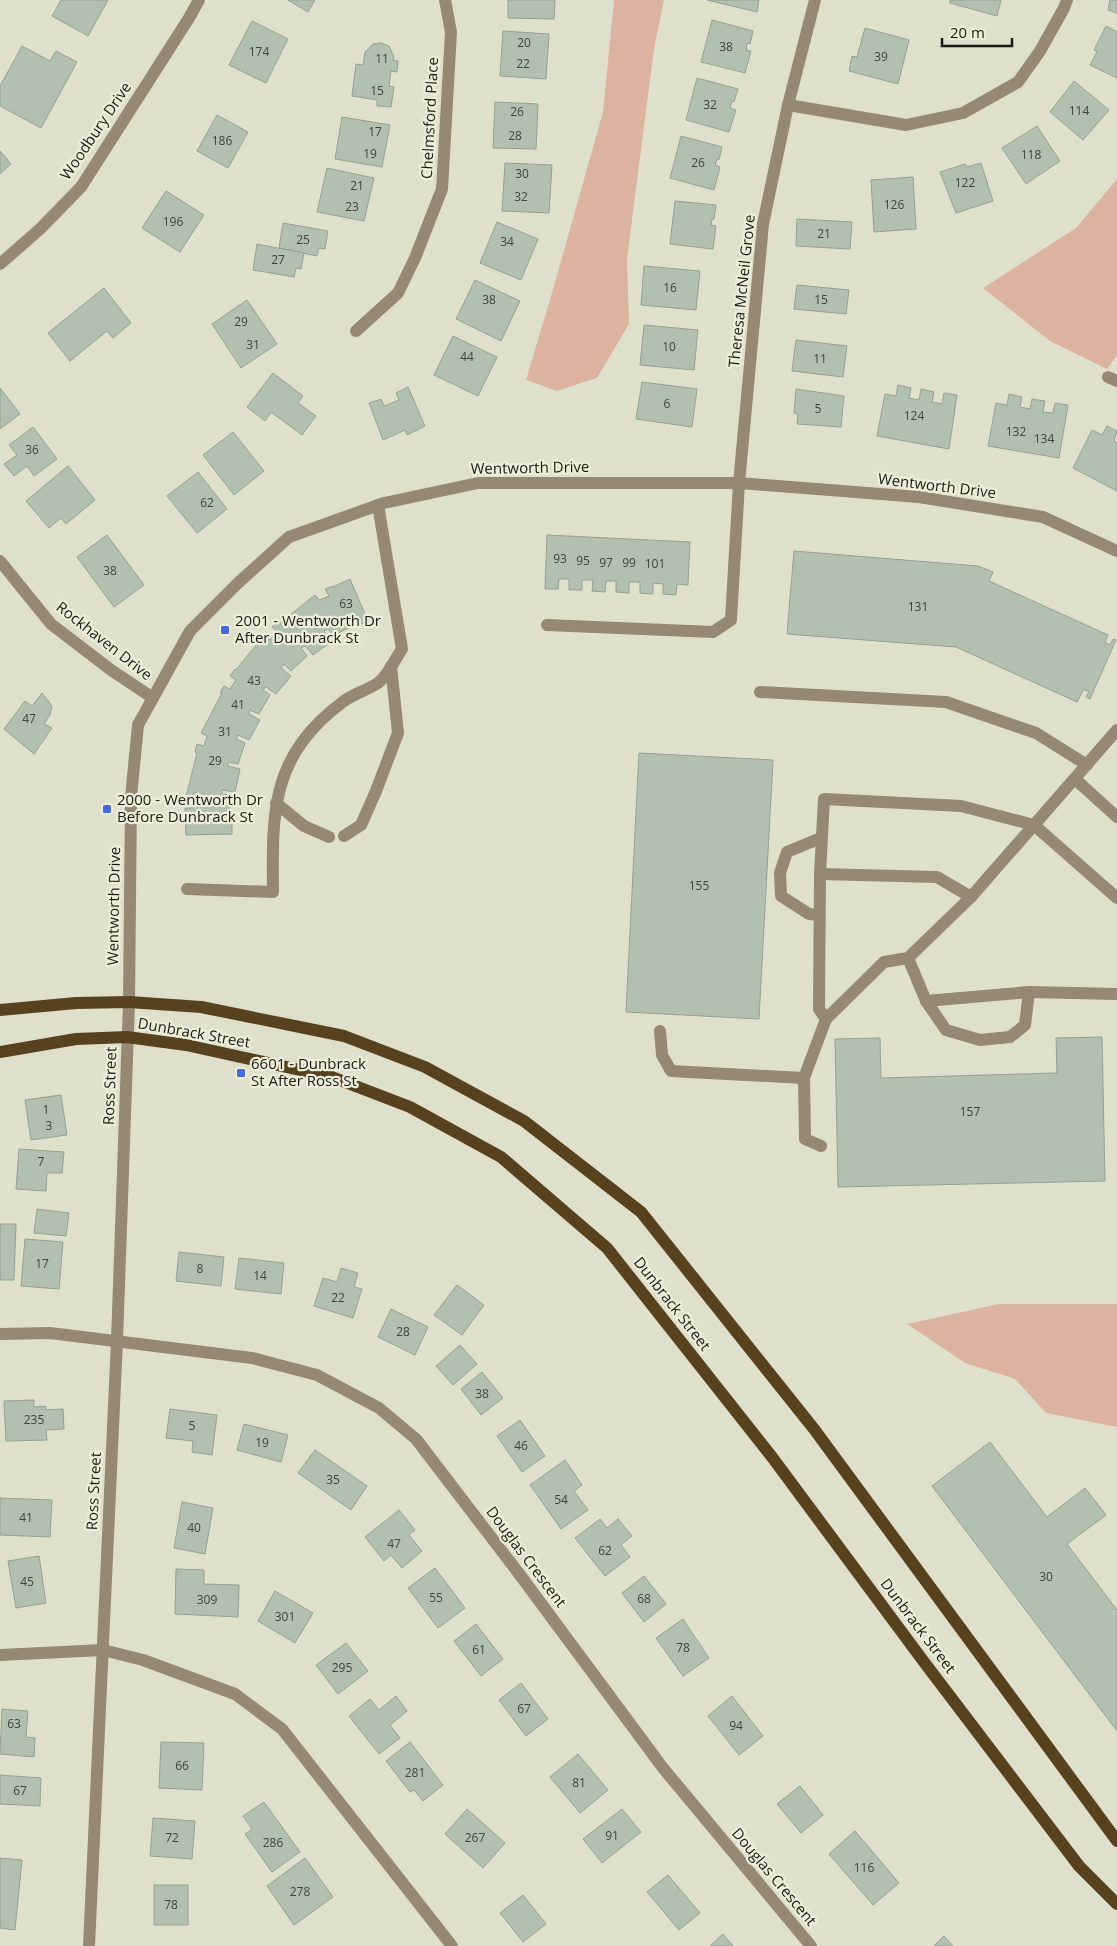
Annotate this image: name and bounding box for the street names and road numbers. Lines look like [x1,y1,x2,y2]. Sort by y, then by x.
street label: Chelmsford Place [416,57,442,179]
street label: Woodbury Drive [55,78,135,183]
street label: Theresa McNeil Grove [723,213,759,368]
street label: Wentworth Drive [470,456,590,478]
street label: Wentworth Drive [877,468,997,502]
street label: Rockhaven Drive [53,596,157,684]
street label: Wentworth Drive [102,846,124,966]
street label: Dunbrack Street [136,1012,252,1052]
street label: Ross Street [98,1046,120,1125]
street label: Dunbrack Street [630,1252,716,1354]
street label: Ross Street [81,1451,105,1531]
street label: Douglas Crescent [482,1502,571,1611]
street label: Dunbrack Street [877,1574,961,1677]
street label: Douglas Crescent [728,1823,822,1929]

